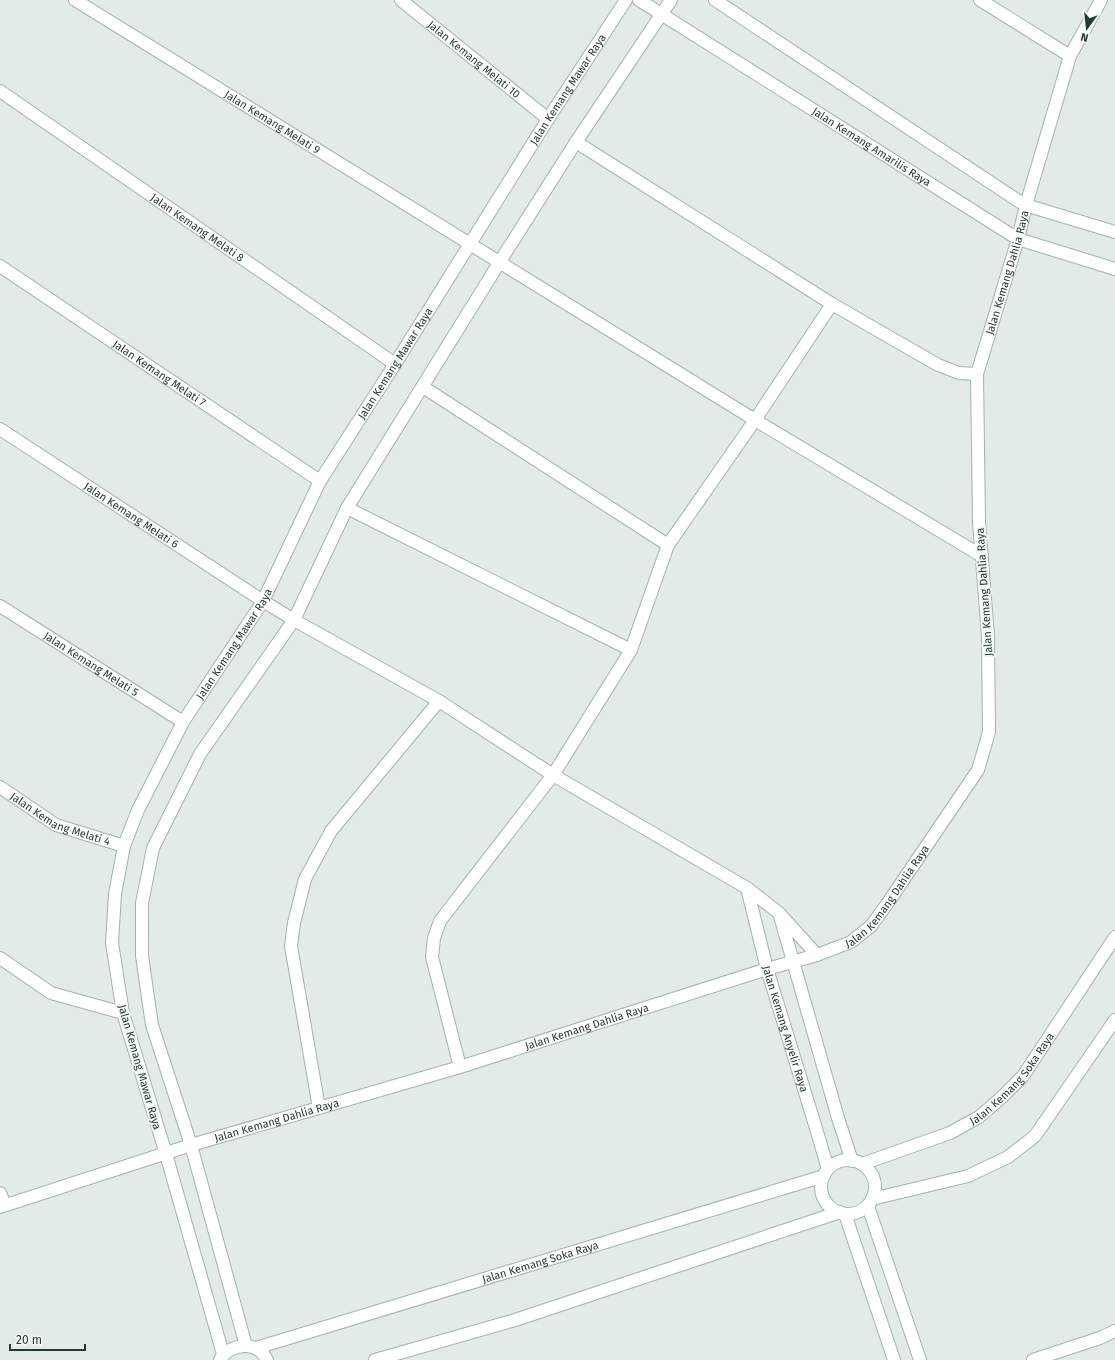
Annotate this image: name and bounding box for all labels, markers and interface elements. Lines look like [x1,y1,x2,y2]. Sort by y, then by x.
north arrow [1067,8,1107,48]
street label: Jalan Kemang Melati 10 [425,18,523,101]
text: N [1079,30,1090,44]
street label: Jalan Kemang Mawar Raya [527,32,609,147]
street label: Jalan Kemang Melati 9 [222,88,323,157]
street label: Jalan Kemang Amarilis Raya [810,105,933,189]
street label: Jalan Kemang Melati 8 [148,191,246,265]
street label: Jalan Kemang Dahlia Raya [983,209,1031,336]
street label: Jalan Kemang Mawar Raya [355,305,436,422]
street label: Jalan Kemang Melati 7 [110,338,208,409]
street label: Jalan Kemang Melati 6 [81,480,181,551]
street label: Jalan Kemang Dahlia Raya [974,527,995,657]
street label: Jalan Kemang Mawar Raya [194,587,275,702]
street label: Jalan Kemang Melati 5 [41,629,141,699]
street label: Jalan Kemang Melati 4 [8,790,112,848]
street label: Jalan Kemang Dahlia Raya [843,843,932,951]
street label: Jalan Kemang Anyelir Raya [759,964,811,1094]
street label: Jalan Kemang Dahlia Raya [524,1001,650,1053]
street label: Jalan Kemang Mawar Raya [115,1003,164,1131]
street label: Jalan Kemang Soka Raya [967,1030,1057,1128]
street label: Jalan Kemang Dahlia Raya [213,1096,341,1145]
street label: Jalan Kemang Soka Raya [481,1239,600,1286]
scale bar [10,1326,85,1352]
text: 20 m [16,1333,42,1347]

